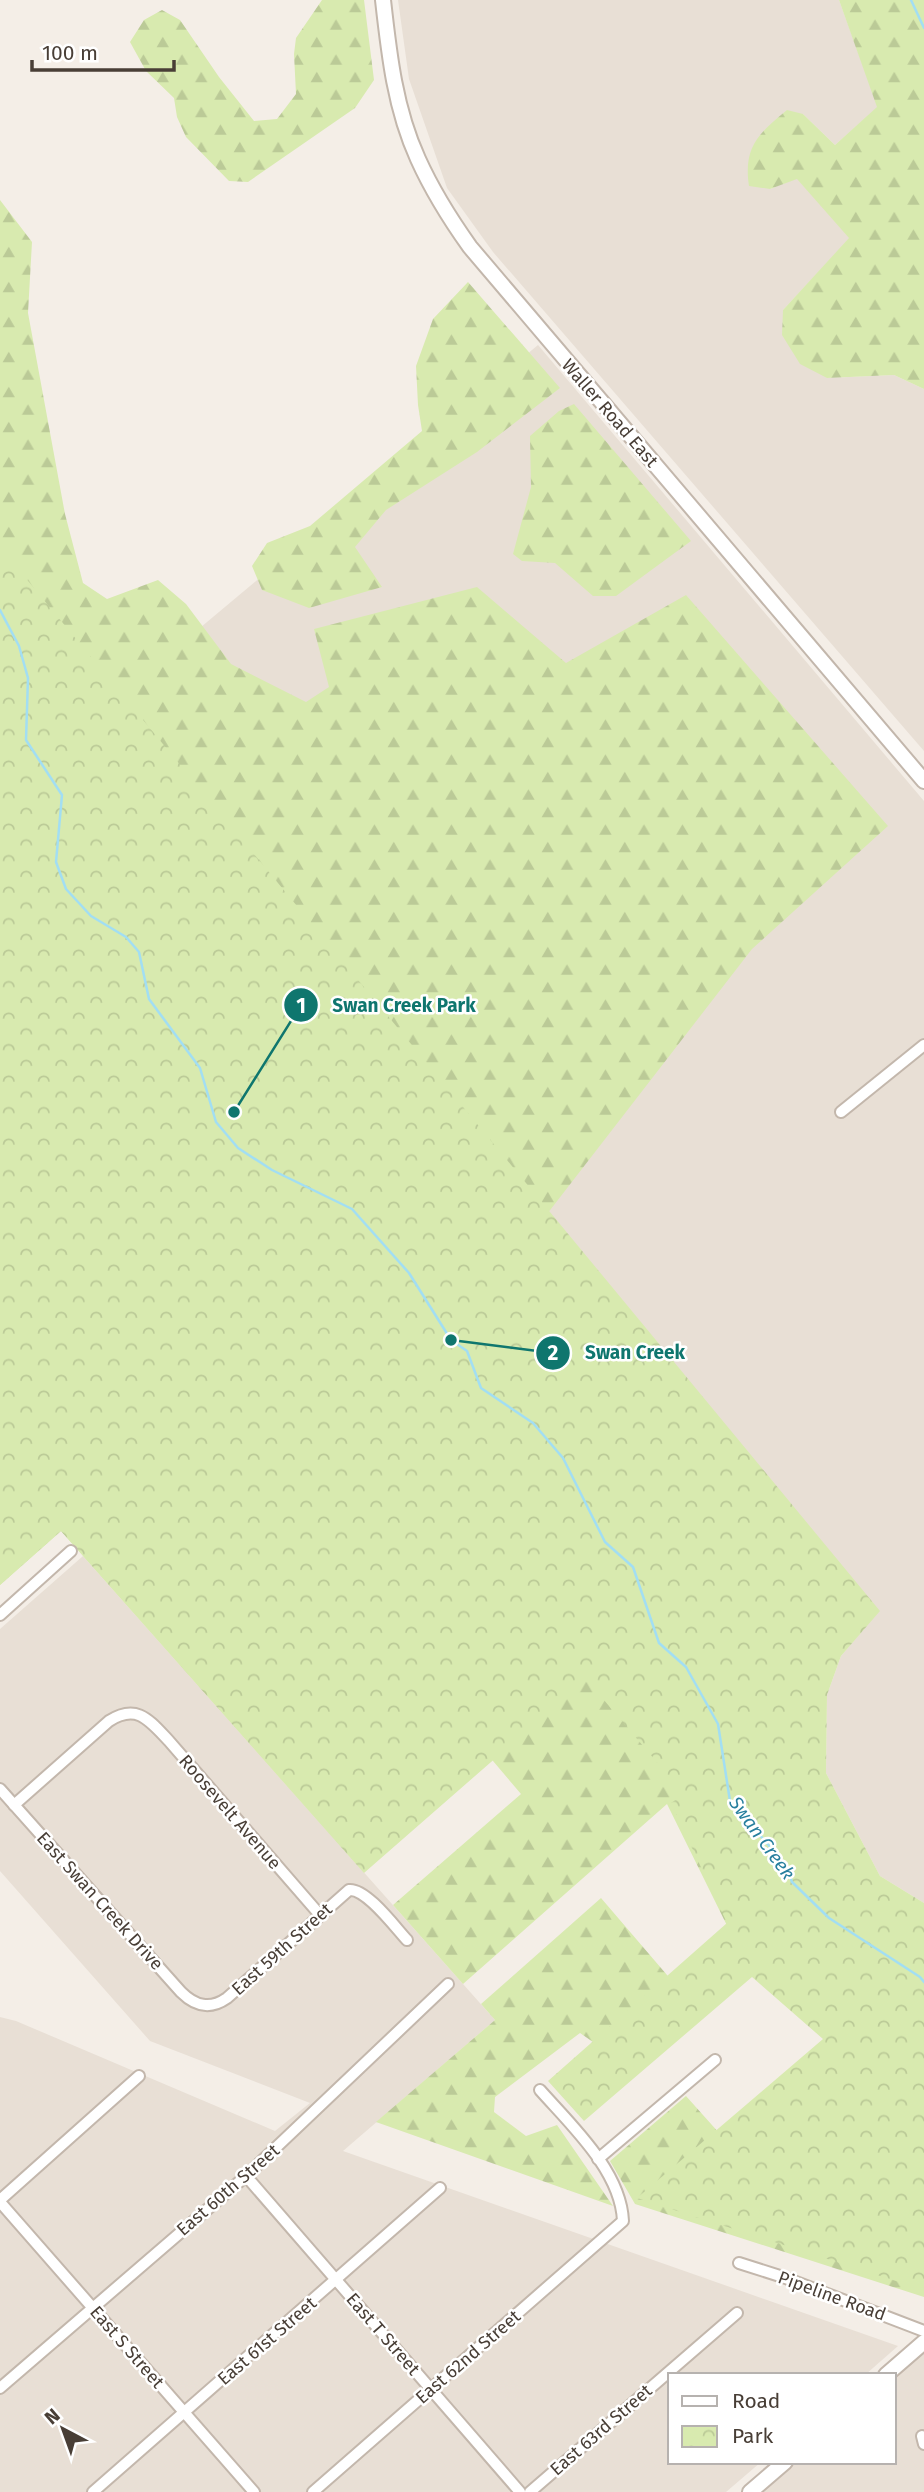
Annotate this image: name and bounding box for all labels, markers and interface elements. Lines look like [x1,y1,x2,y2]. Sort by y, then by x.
scale bar [32,28,173,72]
text: 100 m [42,40,98,66]
street label: Waller Road East [557,354,663,472]
callout: Swan Creek Park [283,985,490,1025]
text: 1 [296,993,306,1019]
text: Swan Creek Park [332,994,476,1017]
callout: Swan Creek [536,1333,699,1373]
text: 2 [548,1340,559,1366]
text: Swan Creek [585,1341,685,1364]
street label: Roosevelt Avenue [174,1750,286,1874]
water label: Swan Creek [723,1791,800,1884]
street label: East Swan Creek Drive [32,1827,168,1975]
street label: East 59th Street [227,1898,337,2000]
street label: East 60th Street [172,2139,284,2241]
street label: Pipeline Road [775,2266,889,2326]
street label: East T Street [341,2288,425,2380]
street label: East 61st Street [213,2292,321,2390]
street label: East S Street [85,2301,169,2393]
street label: East 62nd Street [411,2305,525,2409]
legend [668,2373,896,2464]
street label: East 63rd Street [546,2379,657,2480]
text: Road [732,2388,780,2414]
north arrow [28,2394,98,2464]
text: N [40,2404,64,2429]
text: Park [732,2423,774,2449]

